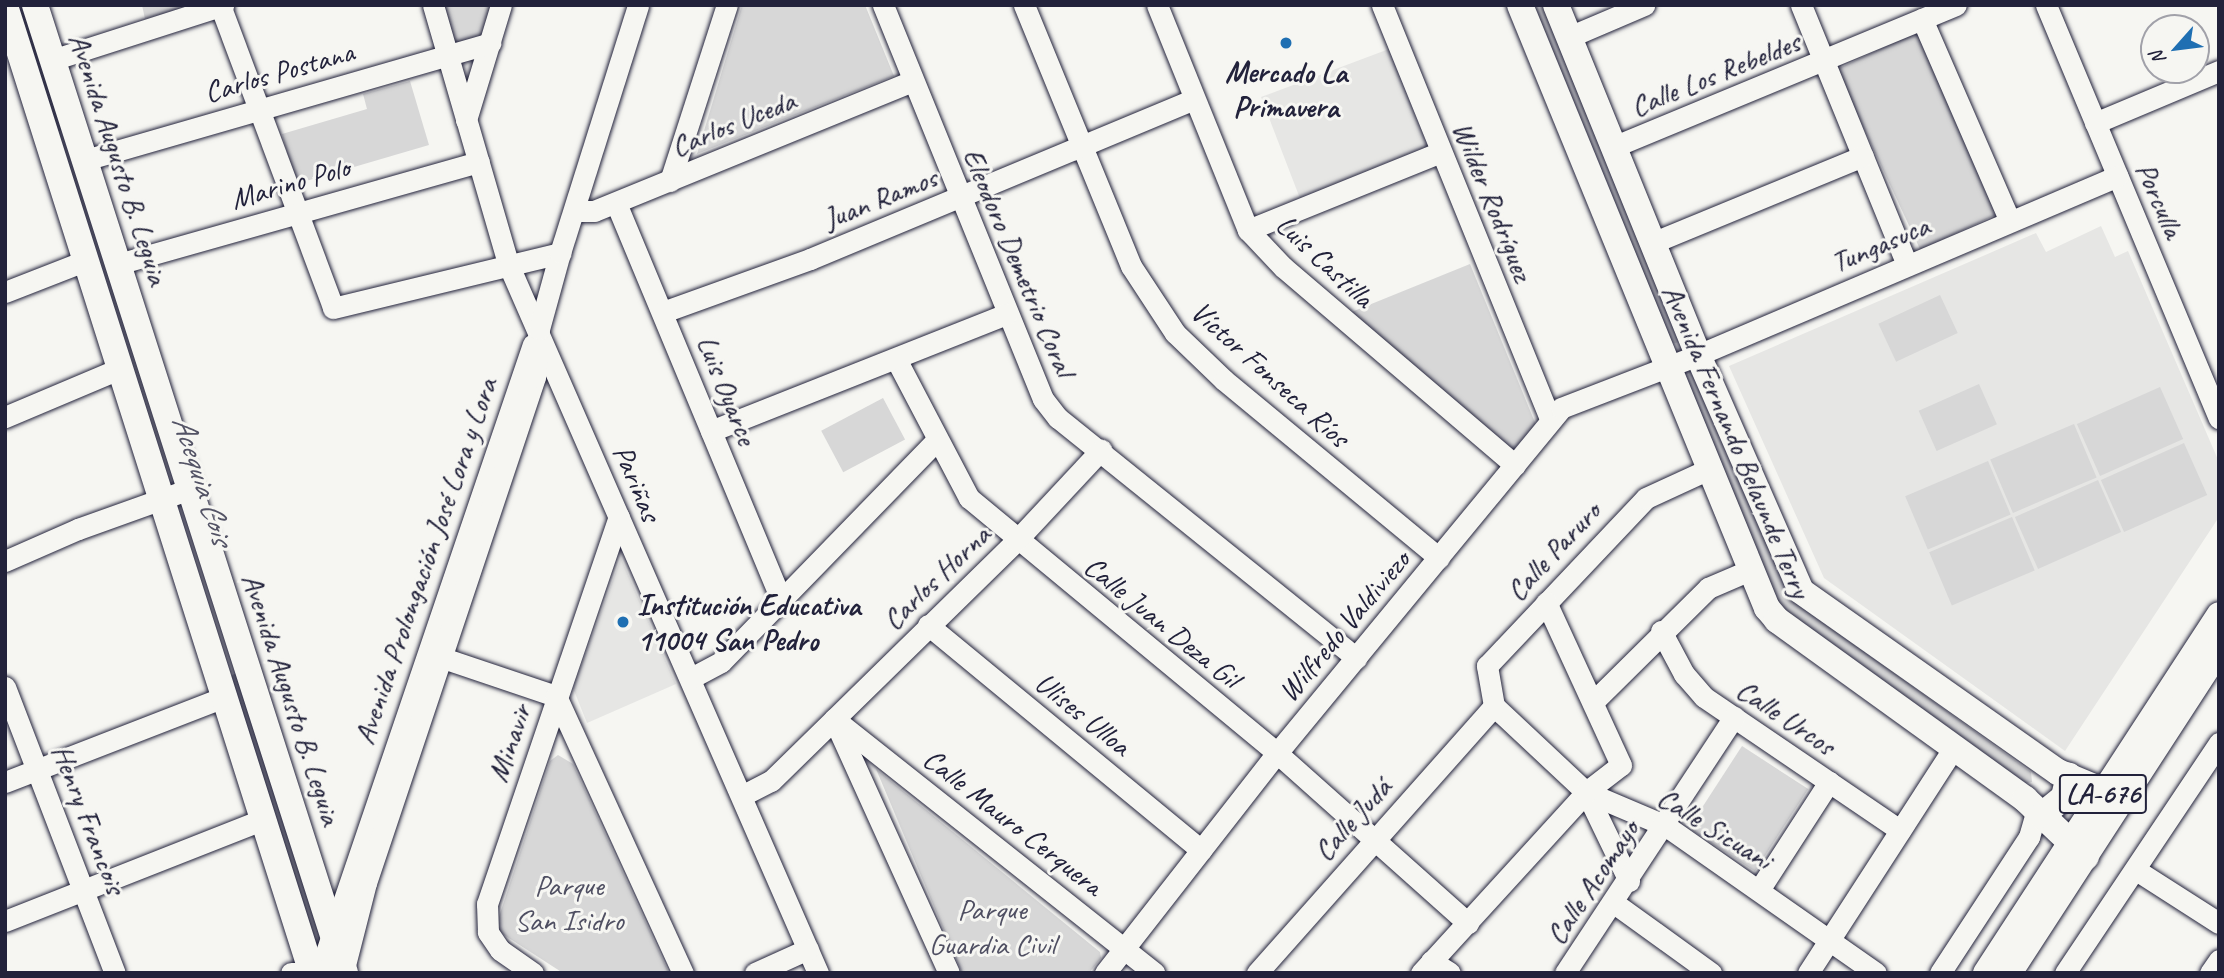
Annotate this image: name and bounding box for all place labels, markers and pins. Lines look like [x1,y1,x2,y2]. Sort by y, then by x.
marker: Mercado La Primavera [1278,35,1294,51]
place label: Mercado La Primavera [1225,54,1347,124]
place label: Institución Educativa 11004 San Pedro [637,587,859,658]
marker: Institución Educativa 11004 San Pedro [615,614,631,630]

